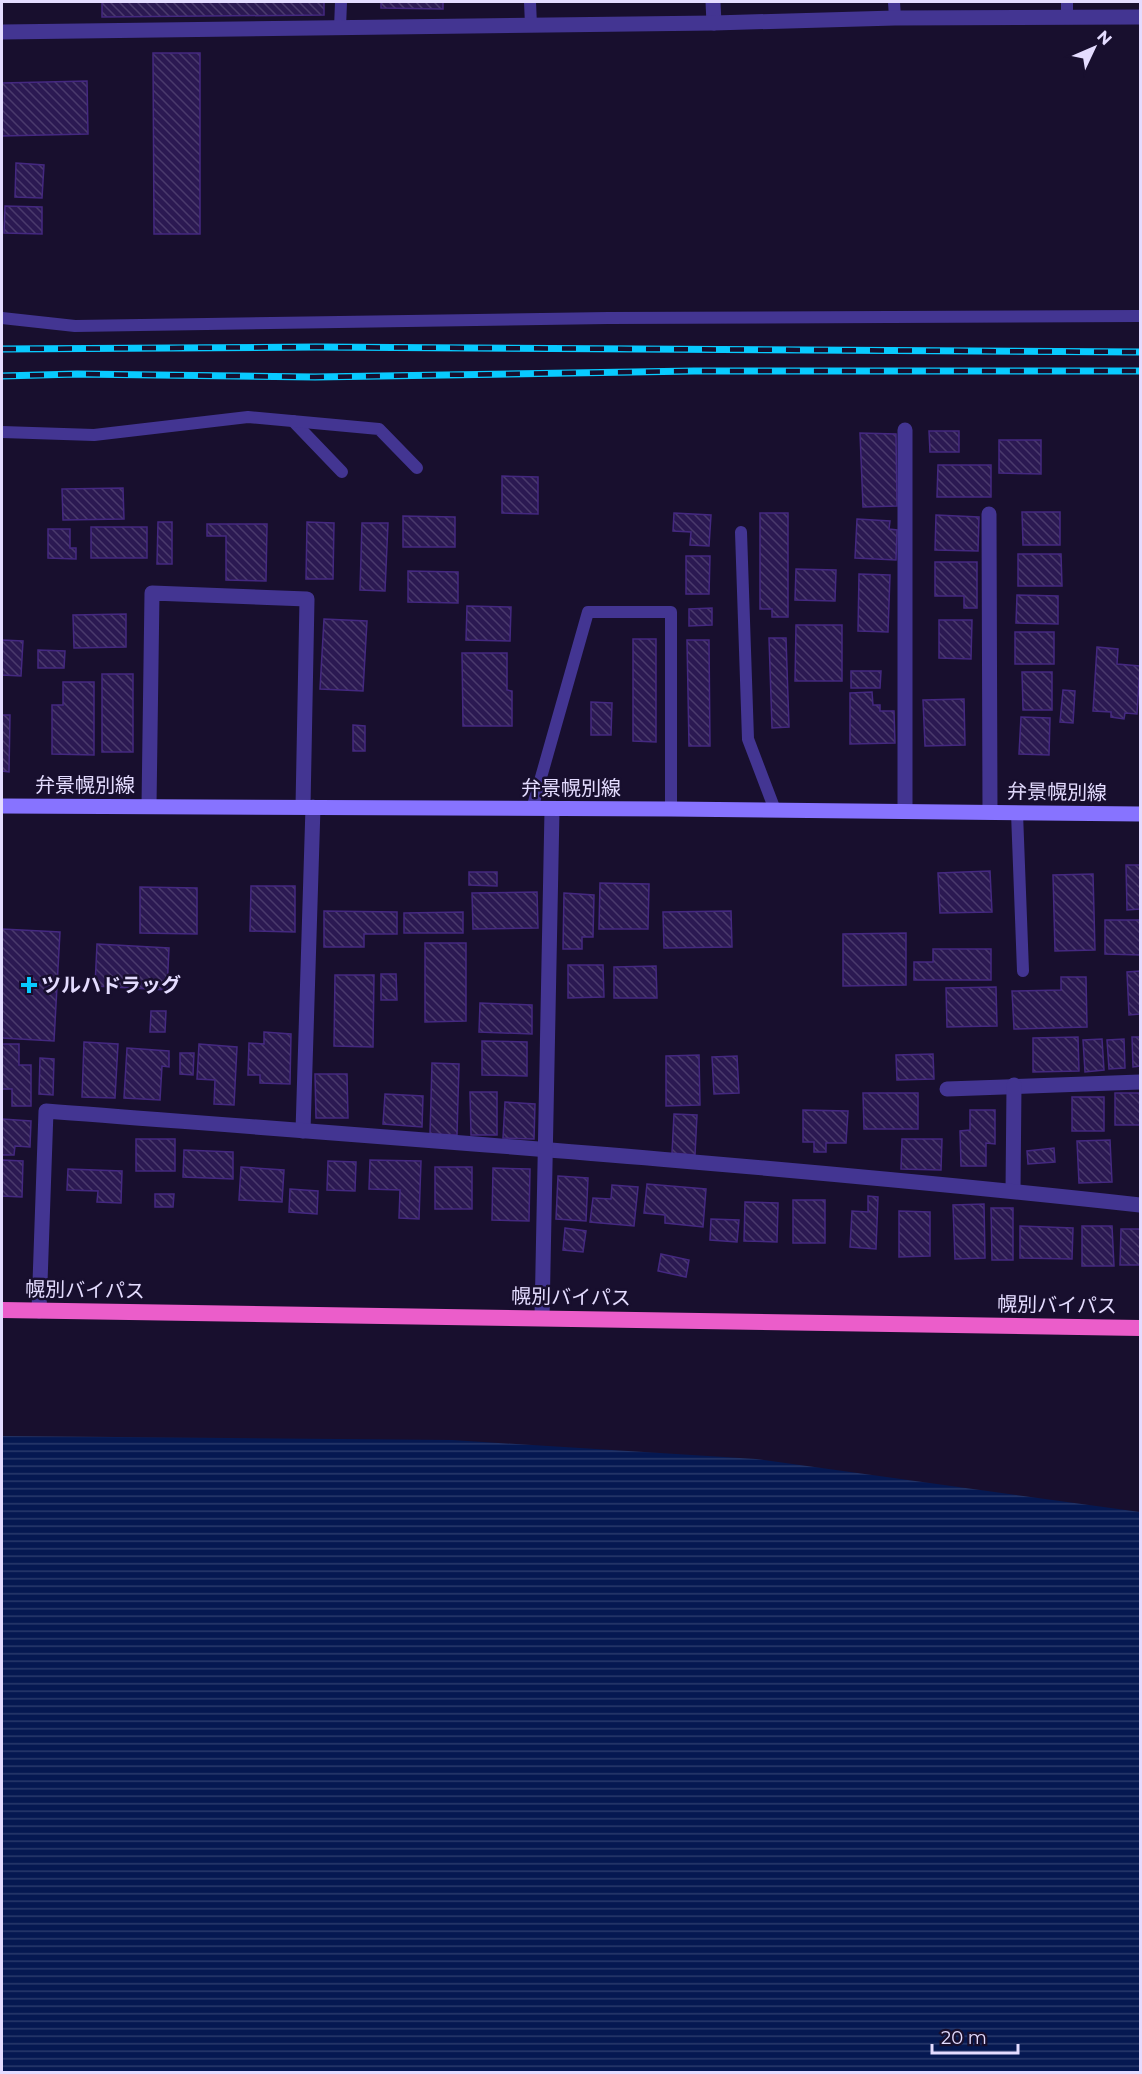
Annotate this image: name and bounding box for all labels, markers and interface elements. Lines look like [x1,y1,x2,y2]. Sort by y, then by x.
north arrow [1064,18,1124,78]
text: N [1093,27,1116,49]
street label: 弁景幌別線 [35,773,135,797]
street label: 弁景幌別線 [521,776,621,800]
street label: 弁景幌別線 [1007,779,1107,805]
place label: ツルハドラッグ [41,973,181,997]
marker: ツルハドラッグ [22,978,36,992]
street label: 幌別バイパス [25,1277,145,1303]
street label: 幌別バイパス [511,1284,631,1310]
street label: 幌別バイパス [997,1292,1117,1318]
scale bar [932,2017,1018,2055]
text: 20 m [941,2027,987,2049]

